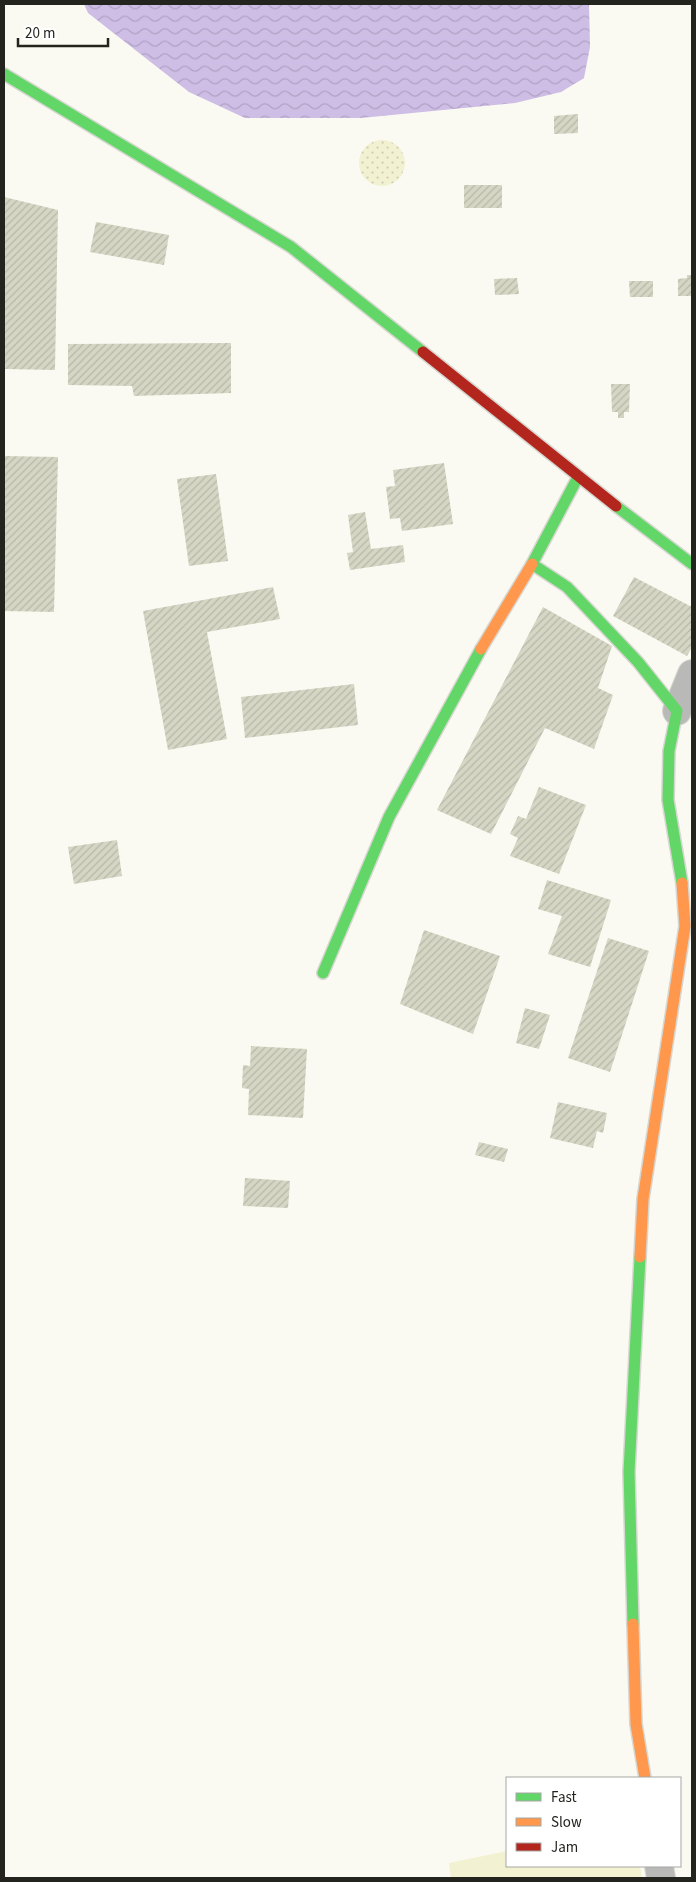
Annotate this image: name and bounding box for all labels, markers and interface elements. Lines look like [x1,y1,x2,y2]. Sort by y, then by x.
scale bar [18,15,108,47]
text: 20 m [25,23,55,44]
legend [506,1777,681,1867]
text: Fast [551,1787,577,1808]
text: Slow [551,1812,582,1833]
text: Jam [551,1837,578,1858]

